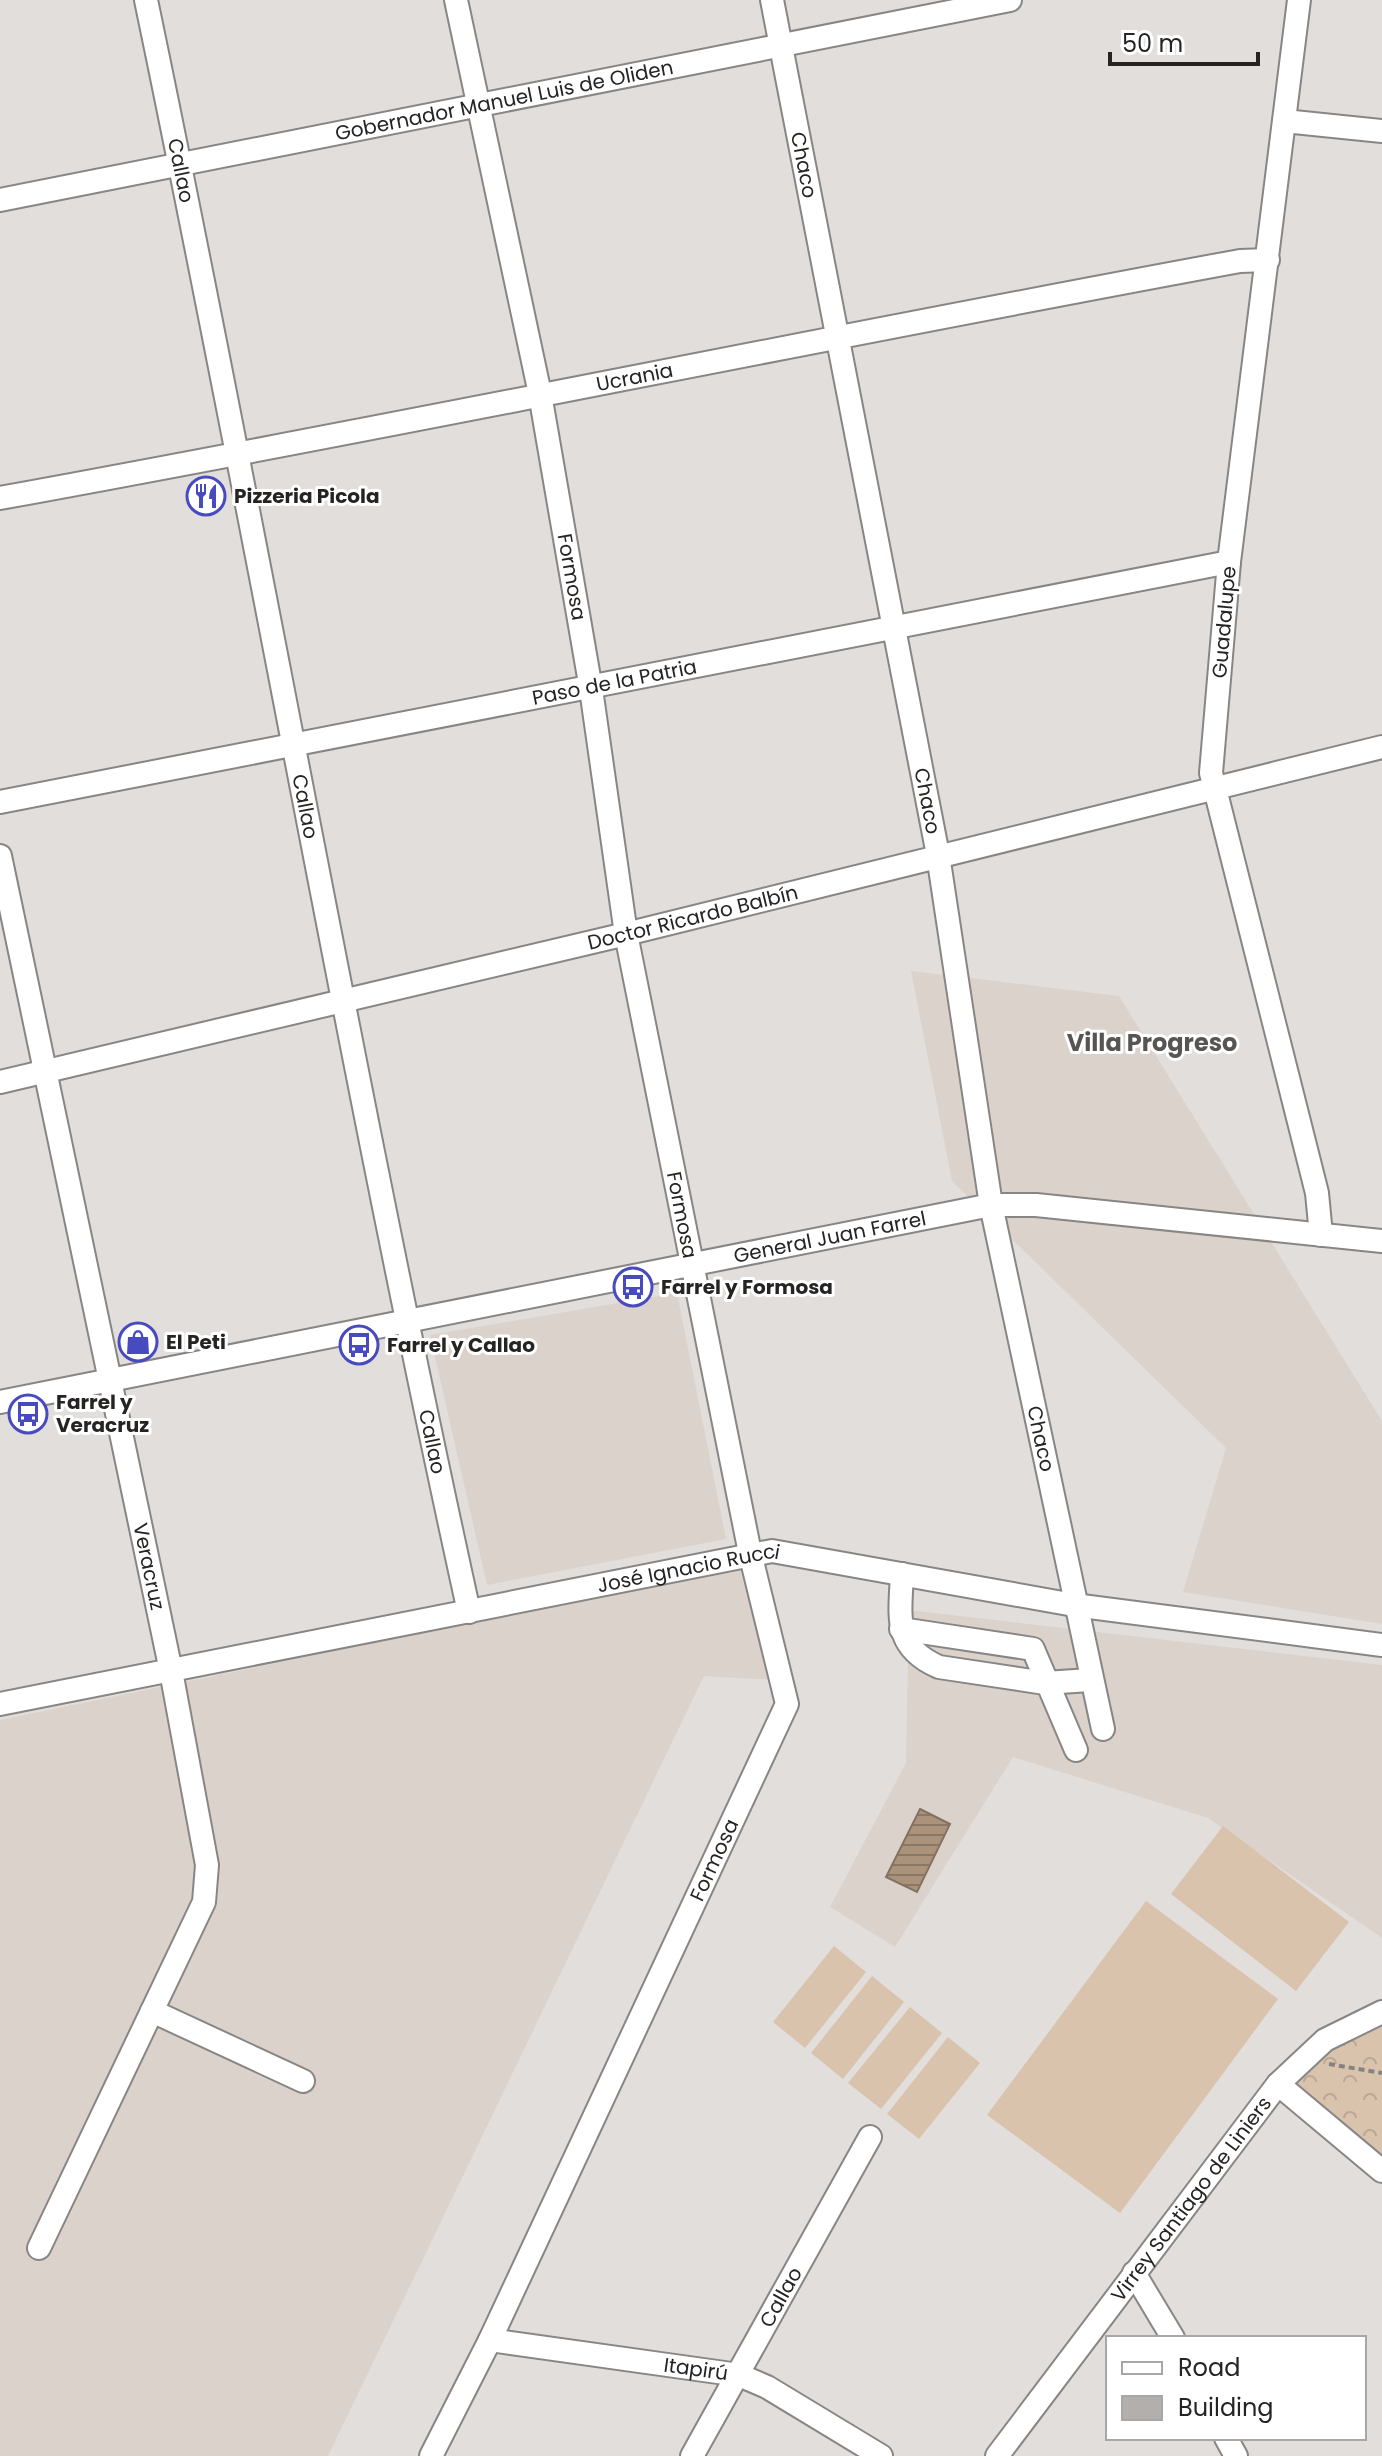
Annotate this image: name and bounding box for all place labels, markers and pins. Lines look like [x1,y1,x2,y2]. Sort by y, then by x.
restaurant icon: Pizzeria Picola [185,475,227,517]
place label: Pizzeria Picola [234,482,380,510]
bus stop icon: Farrel y Formosa [612,1266,654,1308]
place label: Farrel y Formosa [661,1273,833,1301]
shop icon: El Peti [117,1321,159,1363]
bus stop icon: Farrel y Callao [338,1324,380,1366]
place label: El Peti [166,1328,226,1356]
place label: Farrel y Callao [387,1331,535,1359]
place label: Farrel y Veracruz [56,1388,149,1439]
bus stop icon: Farrel y Veracruz [7,1393,49,1435]

